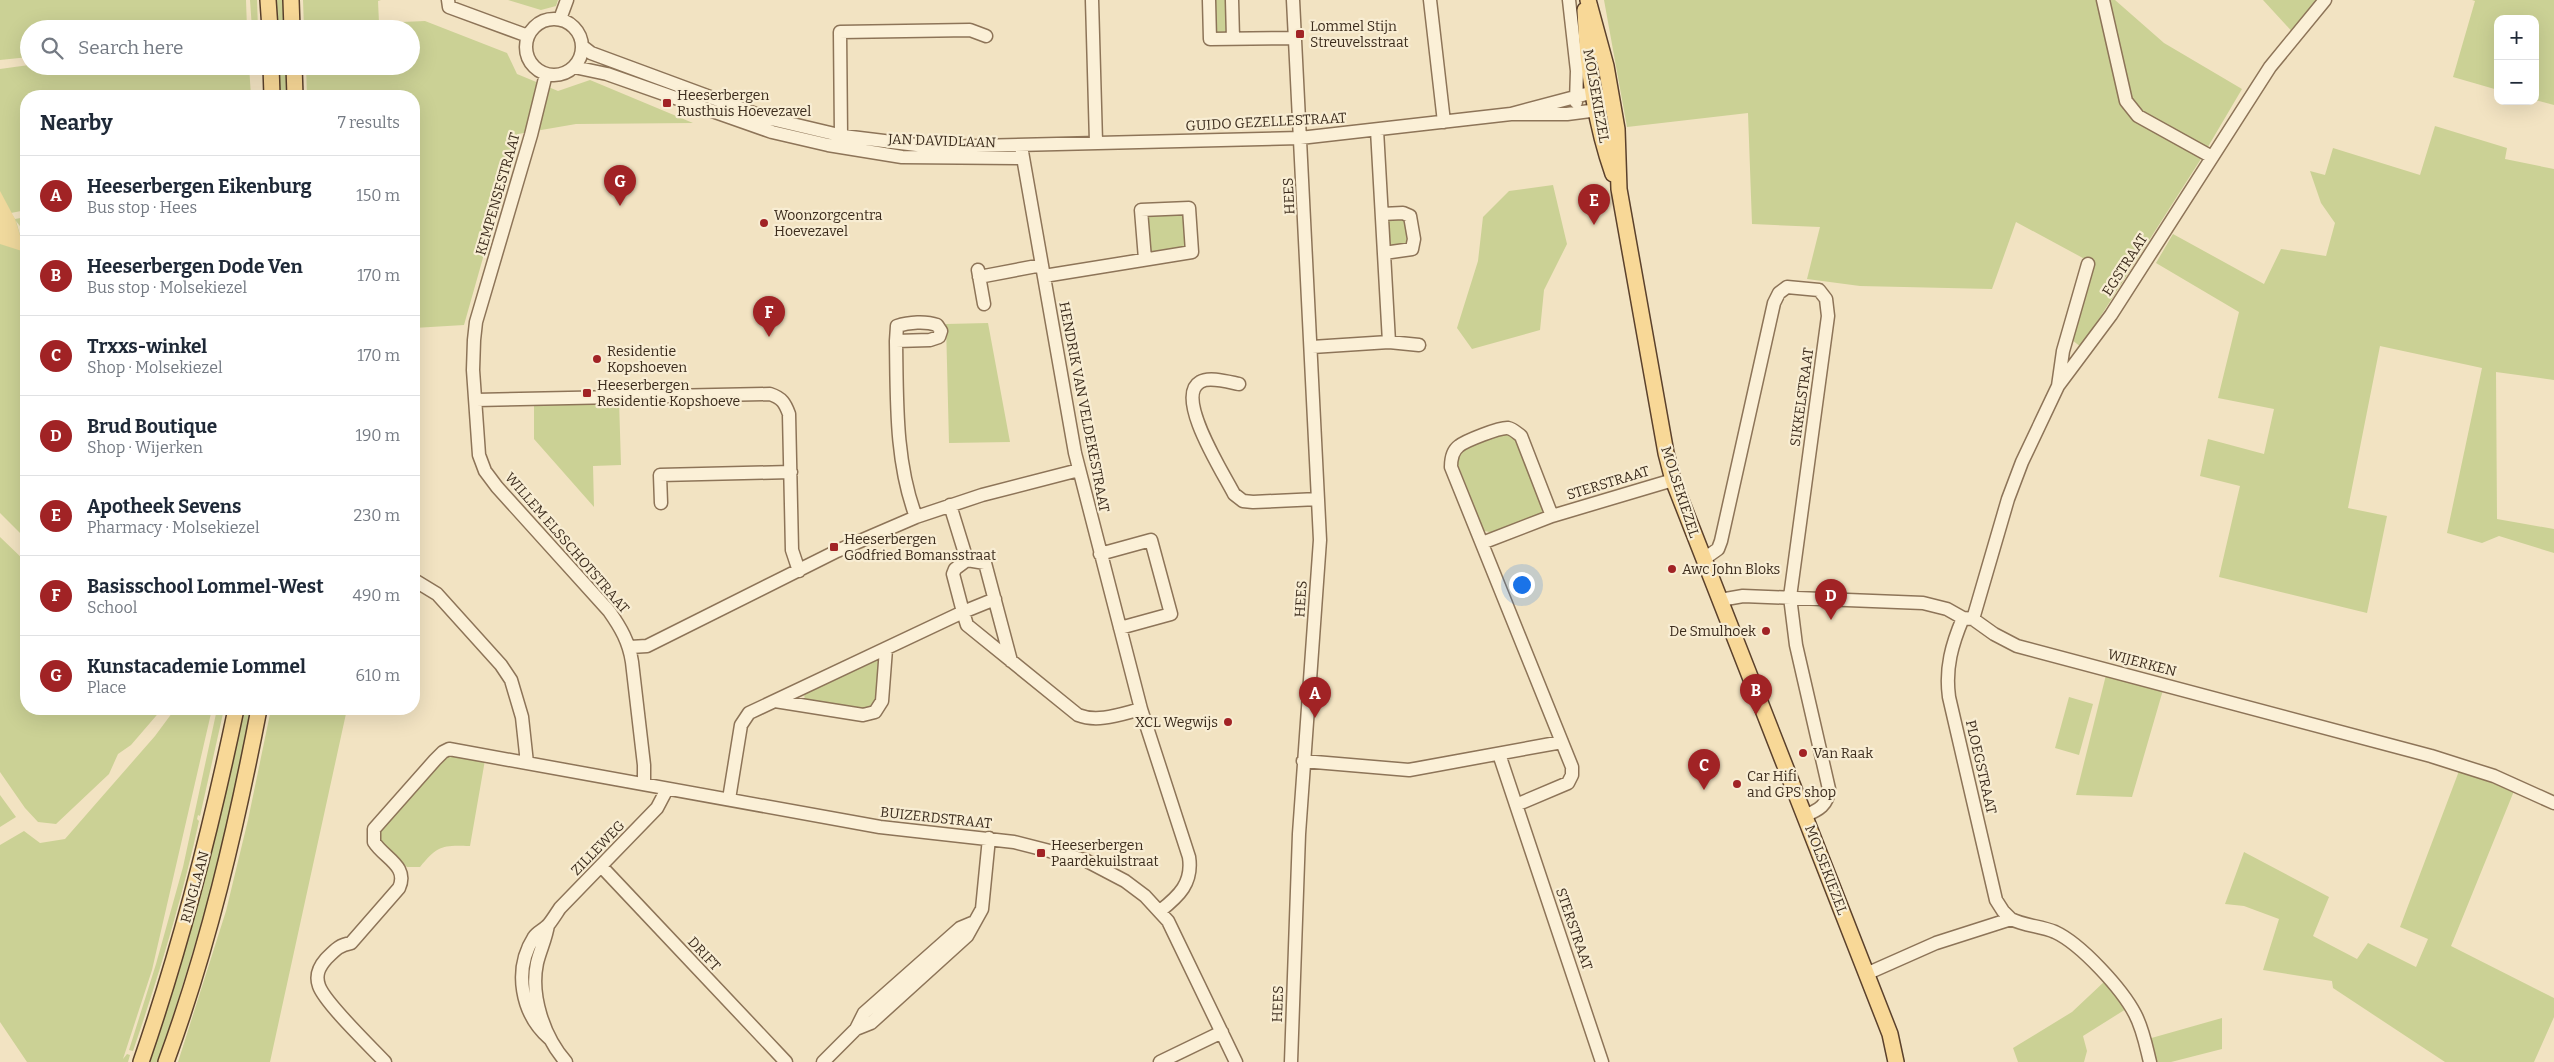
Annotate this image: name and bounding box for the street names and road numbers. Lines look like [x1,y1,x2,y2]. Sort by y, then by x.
street label: MOLSEKIEZEL [1579,48,1613,144]
street label: GUIDO GEZELLESTRAAT [1185,109,1347,135]
street label: KEMPENSESTRAAT [472,131,524,257]
street label: JAN DAVIDLAAN [887,131,996,151]
street label: HEES [1280,177,1298,215]
street label: EGSTRAAT [2099,231,2151,299]
street label: HENDRIK VAN VELDEKESTRAAT [1055,300,1113,514]
street label: SIKKELSTRAAT [1787,346,1817,448]
street label: MOLSEKIEZEL [1657,444,1703,540]
street label: STERSTRAAT [1565,462,1651,504]
street label: WILLEM ELSSCHOTSTRAAT [501,469,633,617]
street label: HEES [1291,580,1311,618]
street label: WIJERKEN [2106,646,2178,680]
street label: PLOEGSTRAAT [1962,718,2000,816]
street label: BUIZERDSTRAAT [879,804,993,832]
street label: ZILLEWEG [568,817,628,879]
street label: MOLSEKIEZEL [1801,823,1851,918]
street label: RINGLAAN [177,849,213,925]
street label: STERSTRAAT [1552,886,1596,972]
street label: DRIFT [684,933,724,975]
street label: HEES [1269,985,1287,1023]

